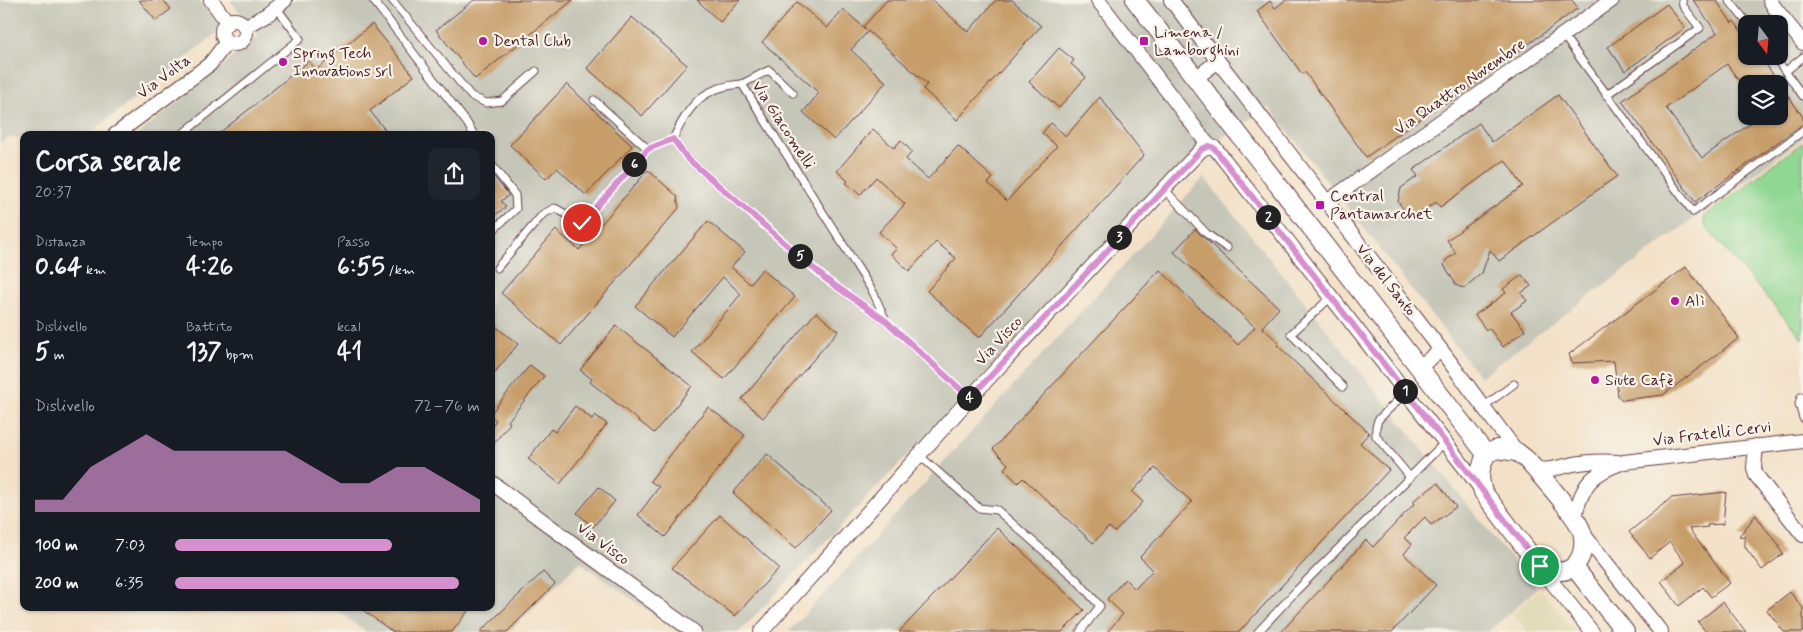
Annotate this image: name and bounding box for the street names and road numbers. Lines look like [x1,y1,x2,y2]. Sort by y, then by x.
street label: Via Quattro Novembre [1391,34,1529,140]
street label: Via Volta [133,50,195,104]
street label: Via Giacomelli [747,77,819,173]
street label: Via del Santo [1351,240,1421,320]
street label: Via Visco [971,312,1027,370]
street label: Via Fratelli Cervi [1652,416,1772,452]
street label: Via Visco [572,518,634,570]

